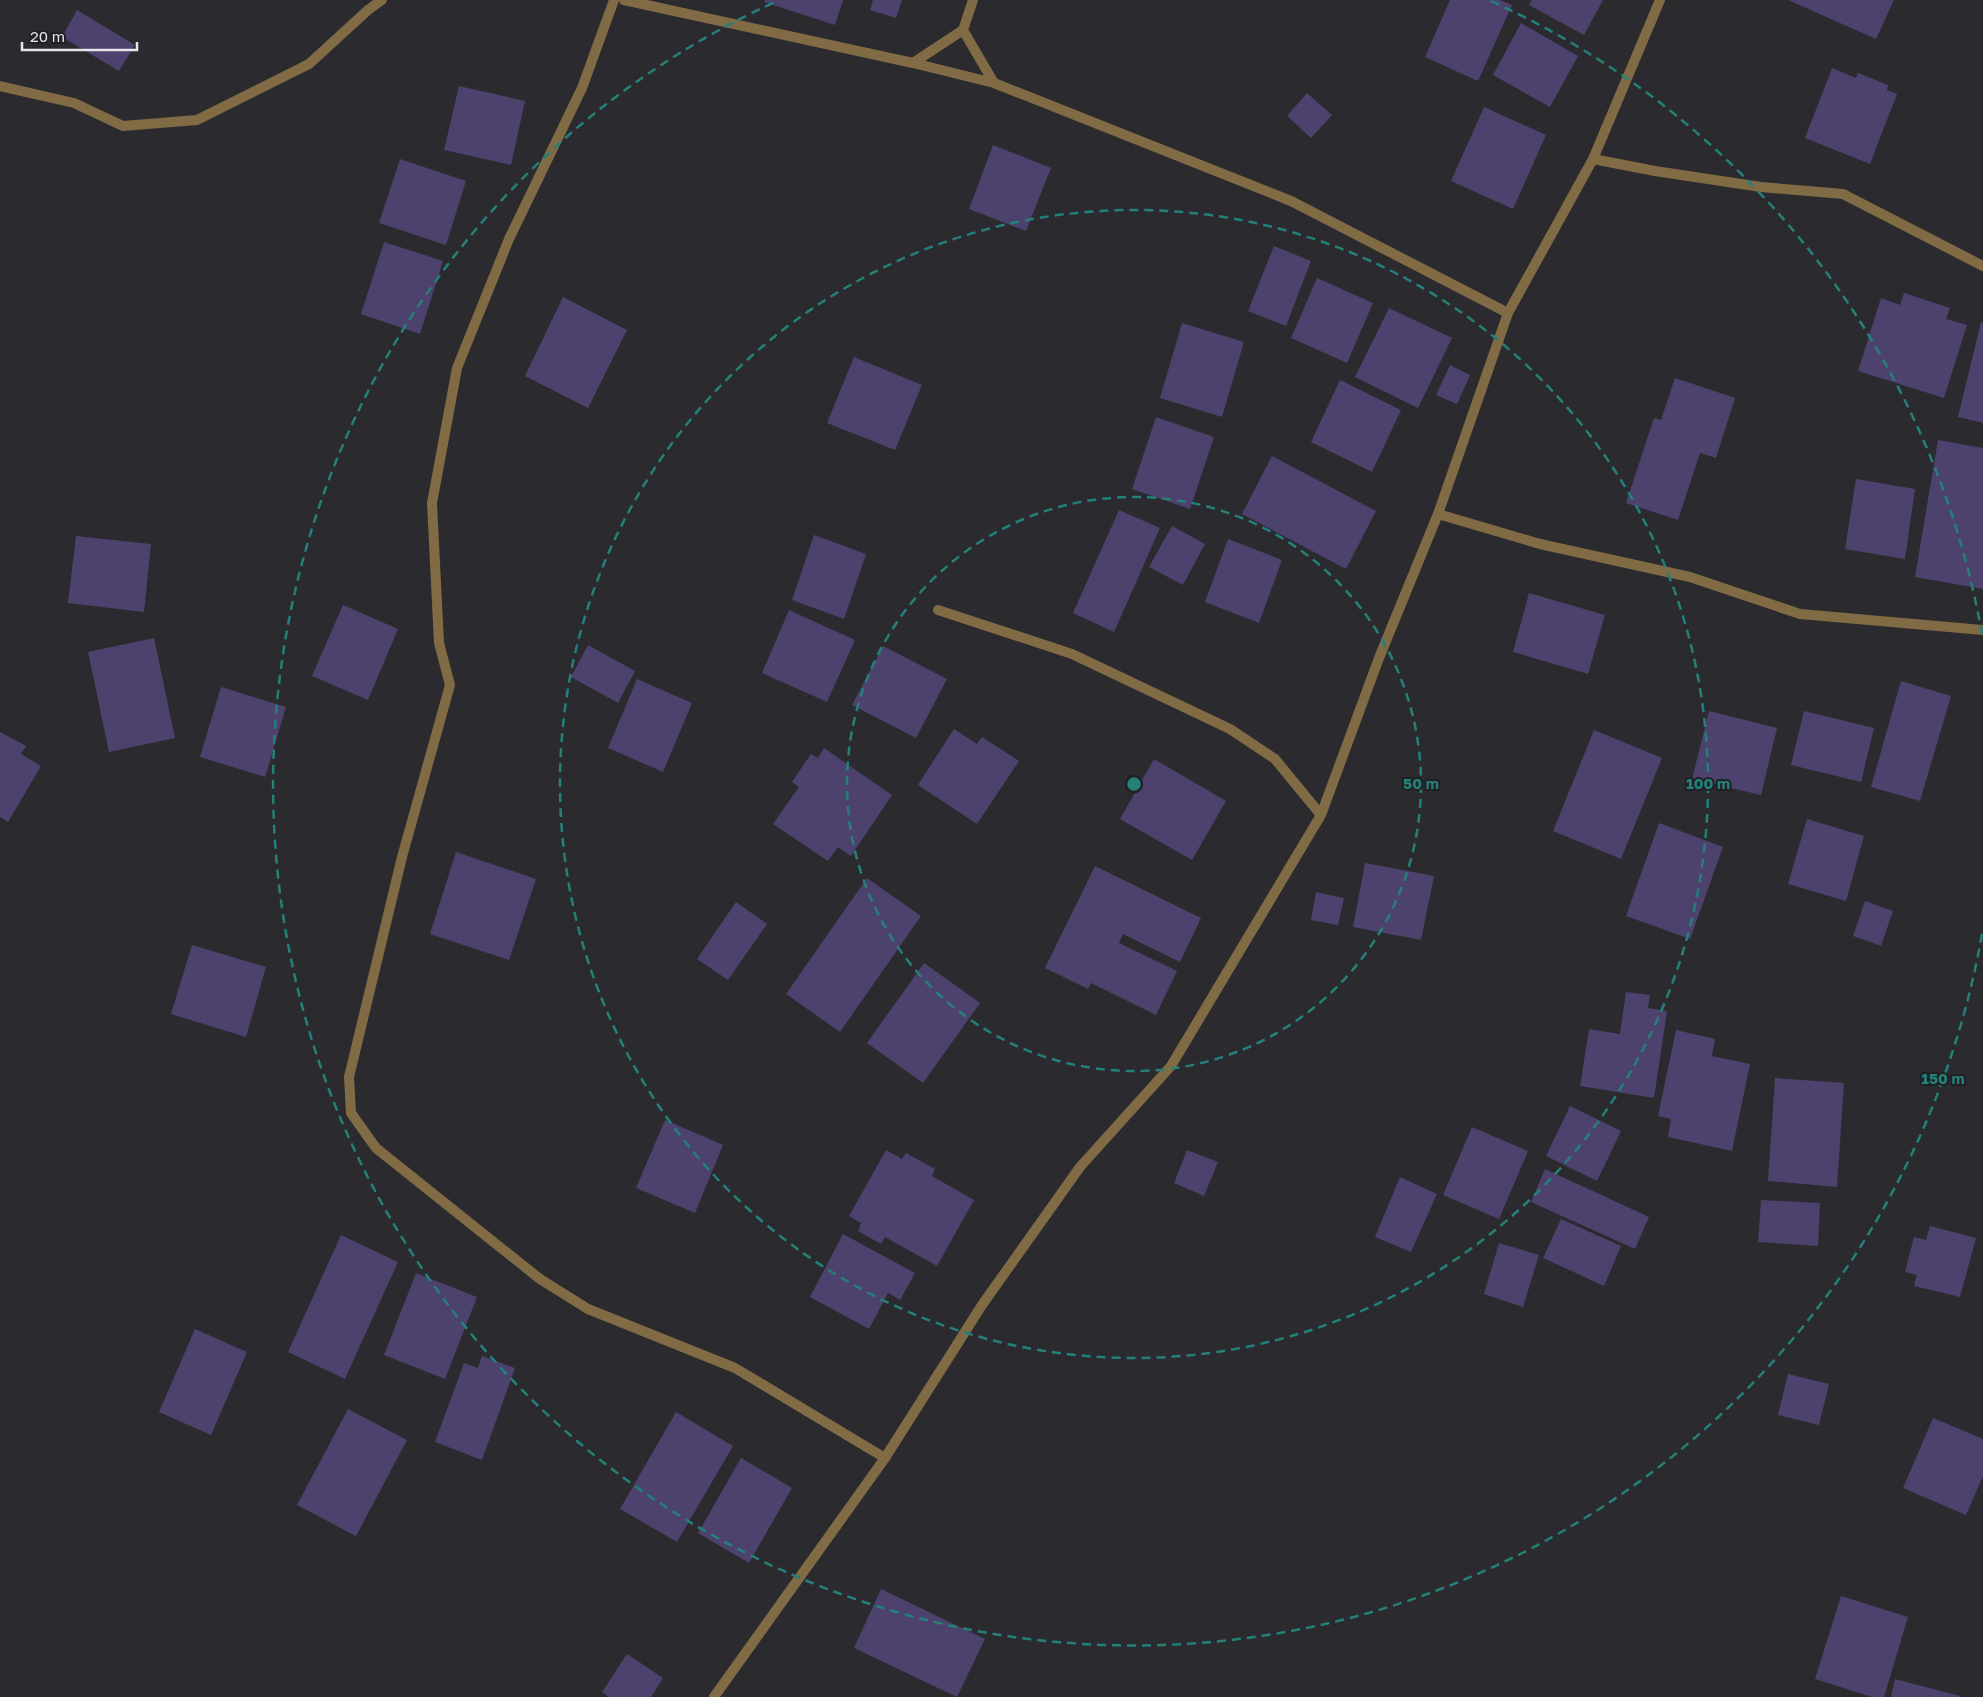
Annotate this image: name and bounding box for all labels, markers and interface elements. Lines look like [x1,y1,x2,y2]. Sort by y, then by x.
scale bar [22,20,138,52]
text: 20 m [30,27,65,45]
text: 50 m [1403,774,1439,792]
text: 100 m [1686,774,1730,792]
centre of rings [1125,775,1143,793]
text: 150 m [1921,1069,1965,1087]

